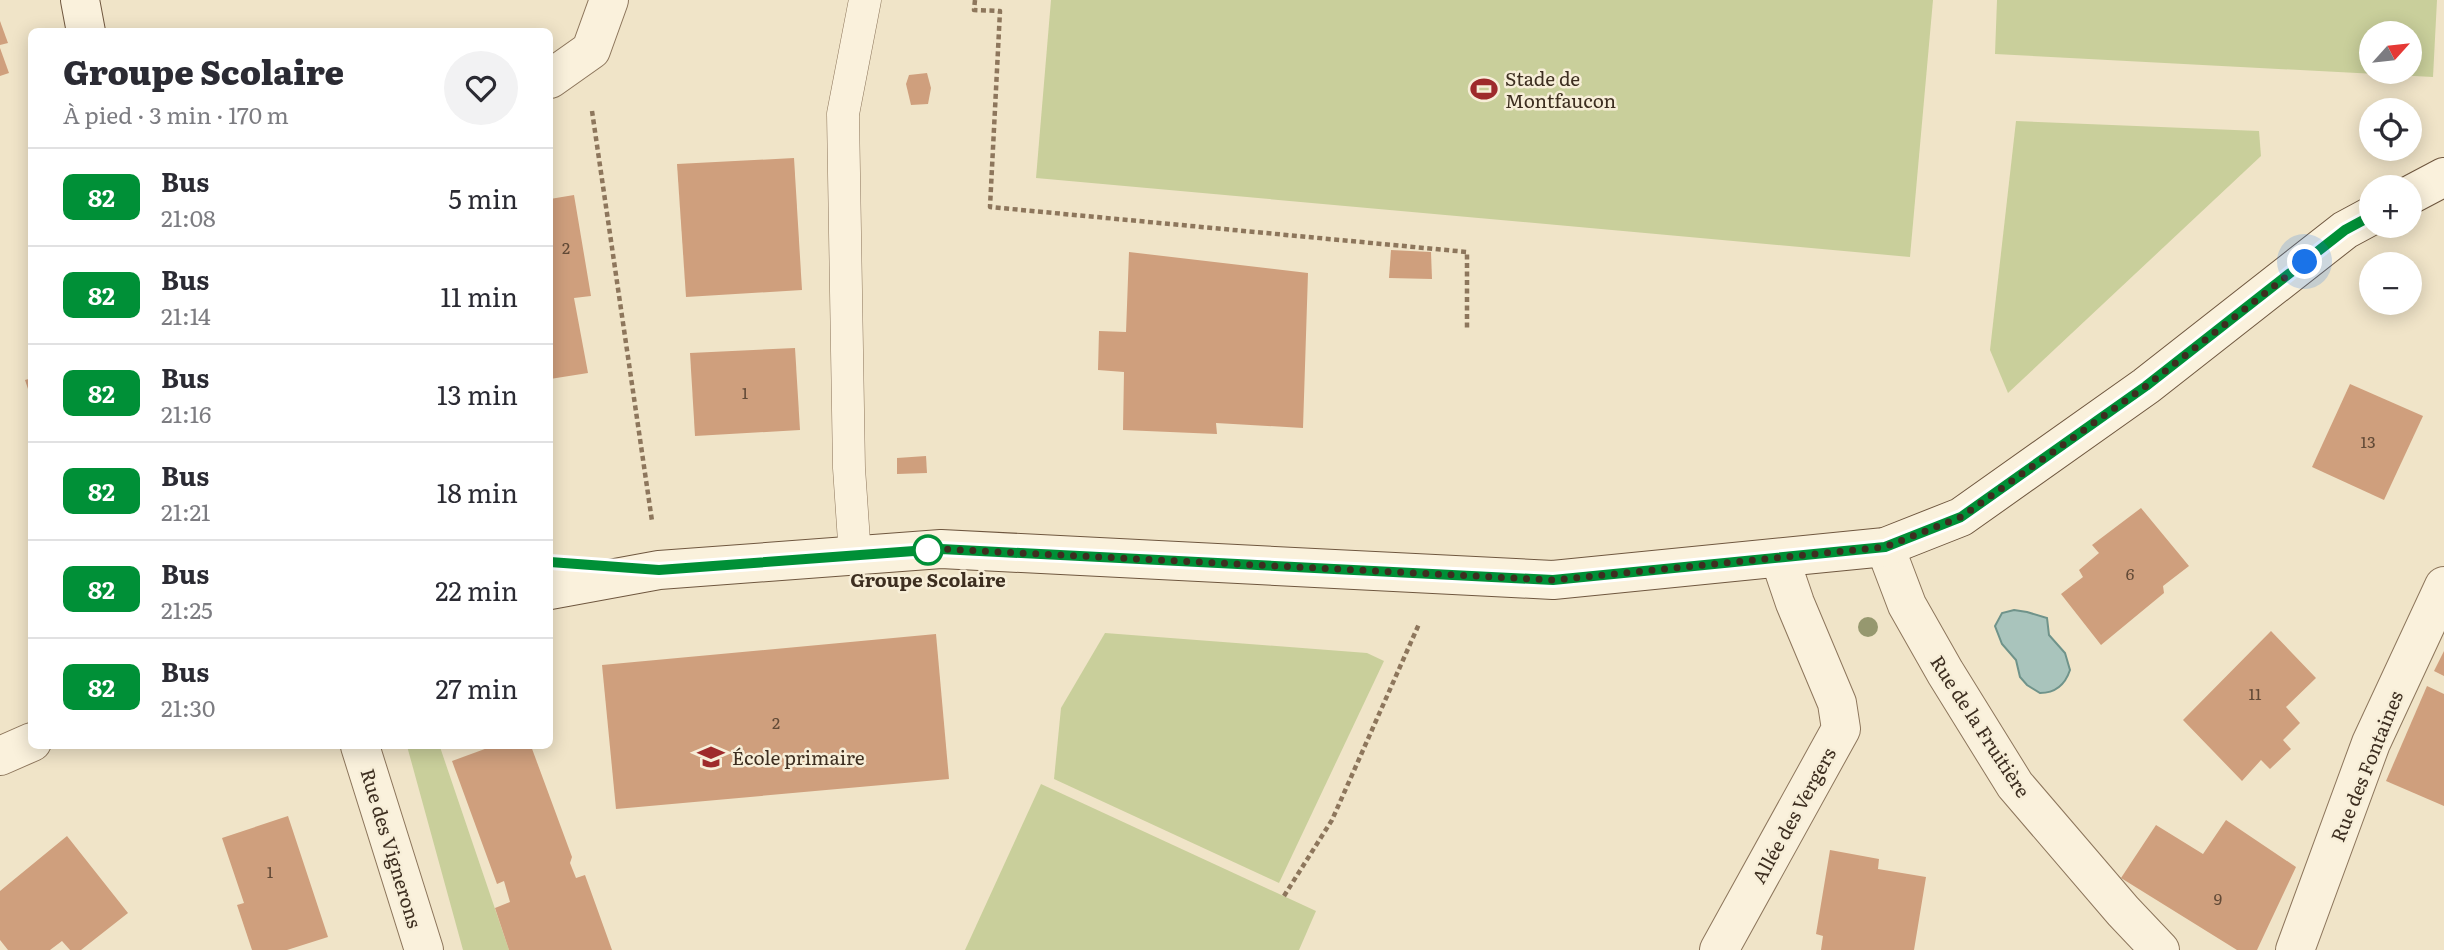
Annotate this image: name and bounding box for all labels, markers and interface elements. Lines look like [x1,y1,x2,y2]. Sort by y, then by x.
north arrow [2359,21,2422,84]
map controls [2359,21,2422,315]
text: Groupe Scolaire [63,46,344,95]
button: heart [444,51,518,125]
place label: Stade de Montfaucon [1505,64,1616,114]
sports icon: Stade de Montfaucon [1469,74,1499,104]
text: À pied · 3 min · 170 m [63,97,289,131]
button: locate [2359,98,2422,161]
text: Bus [161,161,209,200]
button: + [2359,175,2422,238]
text: 5 min [449,178,518,217]
text: 82 [88,179,115,214]
text: 21:08 [161,200,216,234]
house number: 2 [562,235,570,259]
your location [2287,244,2322,279]
button: − [2359,252,2422,315]
text: Bus [161,259,209,298]
text: 11 min [441,276,518,315]
text: 82 [88,277,115,312]
text: 21:14 [161,298,211,332]
text: Bus [161,357,209,396]
text: 13 min [437,374,518,413]
text: 82 [88,375,115,410]
house number: 1 [742,380,749,404]
text: 21:16 [161,396,211,430]
house number: 13 [2360,429,2376,453]
text: Bus [161,455,209,494]
text: 18 min [437,472,518,511]
text: 82 [88,473,115,508]
text: 21:21 [161,494,210,528]
marker: Groupe Scolaire [913,535,943,565]
text: Bus [161,553,209,592]
house number: 6 [2126,561,2135,585]
place label: Groupe Scolaire [850,565,1006,593]
text: 22 min [435,570,518,609]
text: 82 [88,571,115,606]
text: 21:25 [161,592,213,626]
street label: Rue de la Fruitière [1924,649,2038,803]
text: Bus [161,651,209,690]
text: 27 min [436,668,518,707]
text: 82 [88,669,115,704]
house number: 11 [2248,681,2262,705]
street label: Rue des Fontaines [2323,686,2409,846]
text: 21:30 [161,690,215,724]
house number: 2 [772,710,780,734]
school or university icon: École primaire [696,742,726,772]
street label: Allée des Vergers [1744,742,1842,888]
place label: École primaire [732,743,865,771]
street label: Rue des Vignerons [354,765,430,932]
house number: 1 [267,859,274,883]
house number: 9 [2214,886,2222,910]

